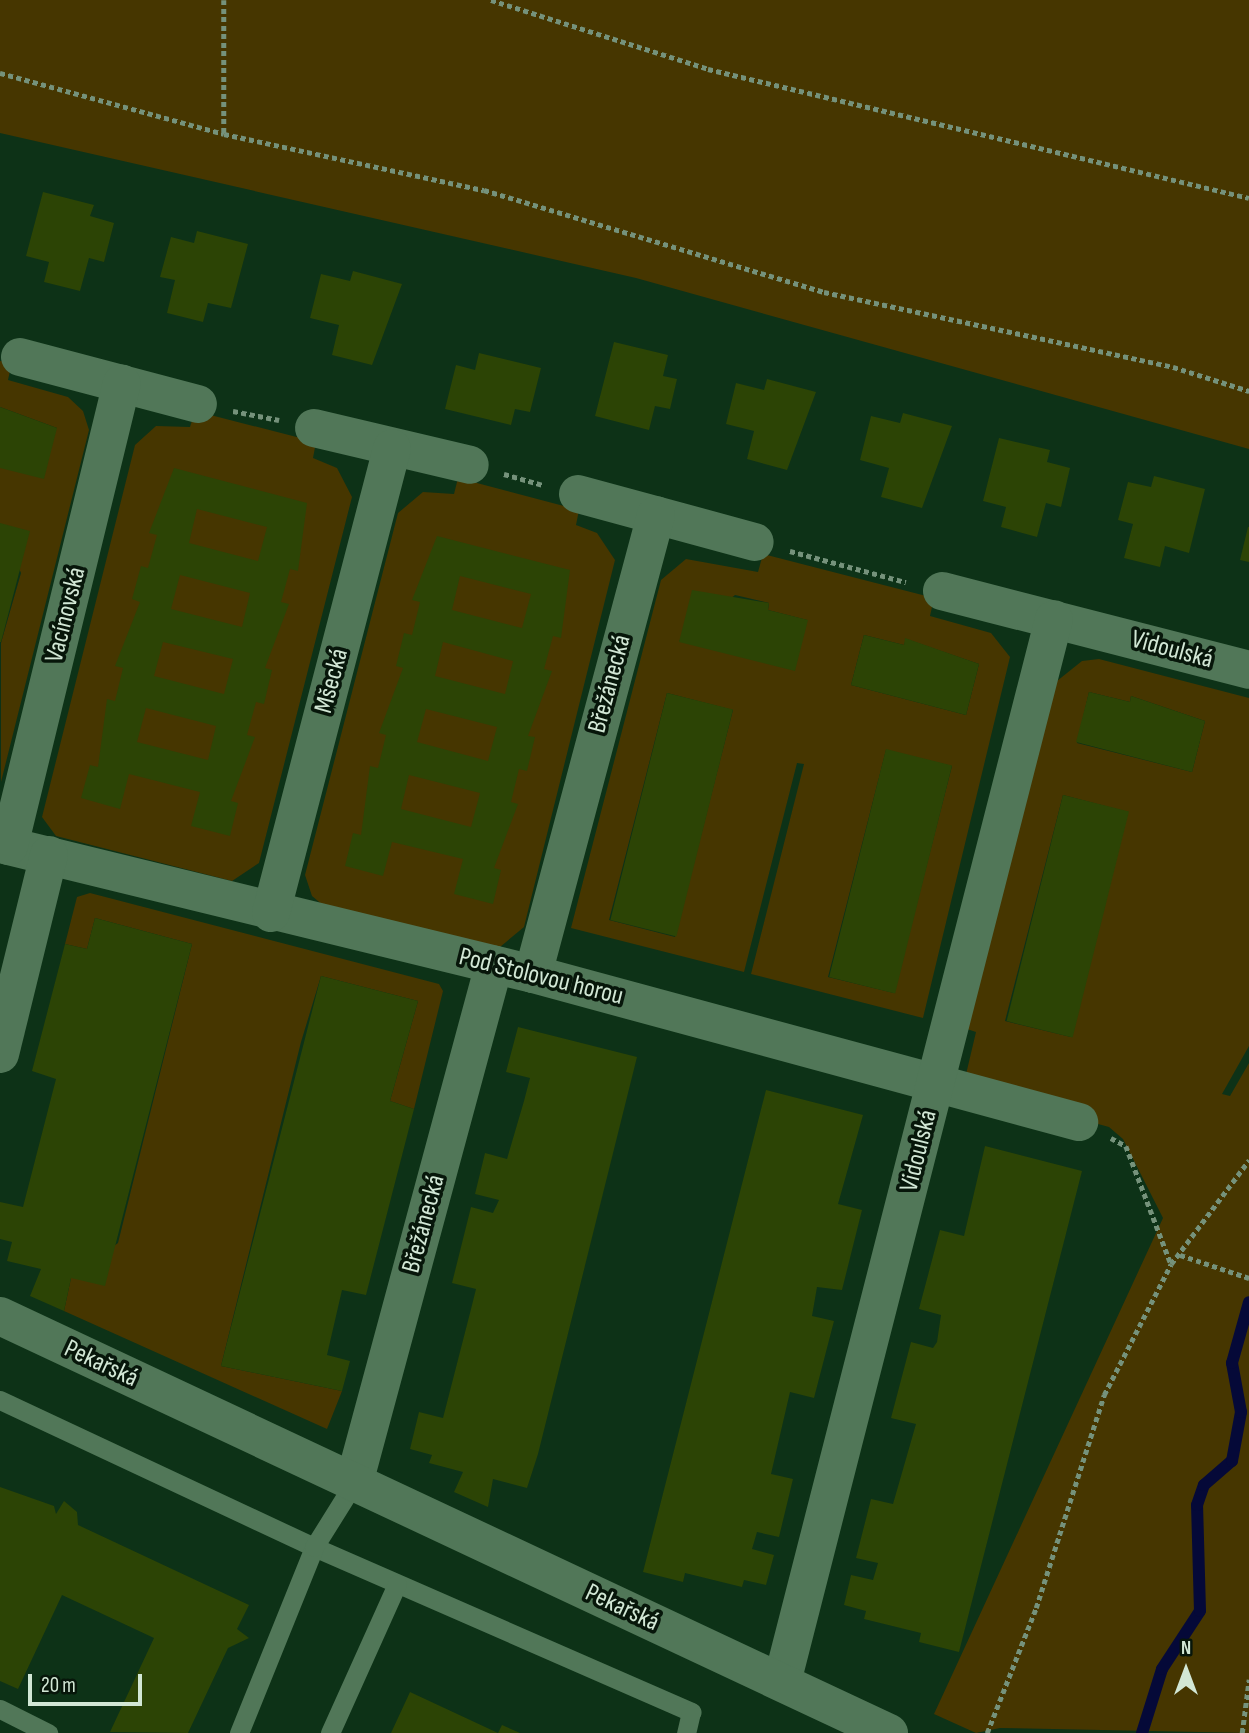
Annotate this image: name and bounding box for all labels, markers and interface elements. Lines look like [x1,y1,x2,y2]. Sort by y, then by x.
street label: Vacínovská [39,564,93,666]
street label: Vidoulská [1128,624,1216,676]
street label: Břežánecká [582,632,638,736]
street label: Mšecká [308,645,356,717]
street label: Pod Stolovou horou [456,942,626,1012]
street label: Vidoulská [894,1107,944,1195]
street label: Břežánecká [396,1172,452,1276]
street label: Pekařská [59,1333,143,1395]
street label: Pekařská [580,1577,664,1639]
north arrow [1151,1635,1221,1705]
text: N [1181,1637,1191,1660]
scale bar [32,1660,145,1704]
text: 20 m [41,1673,76,1698]

